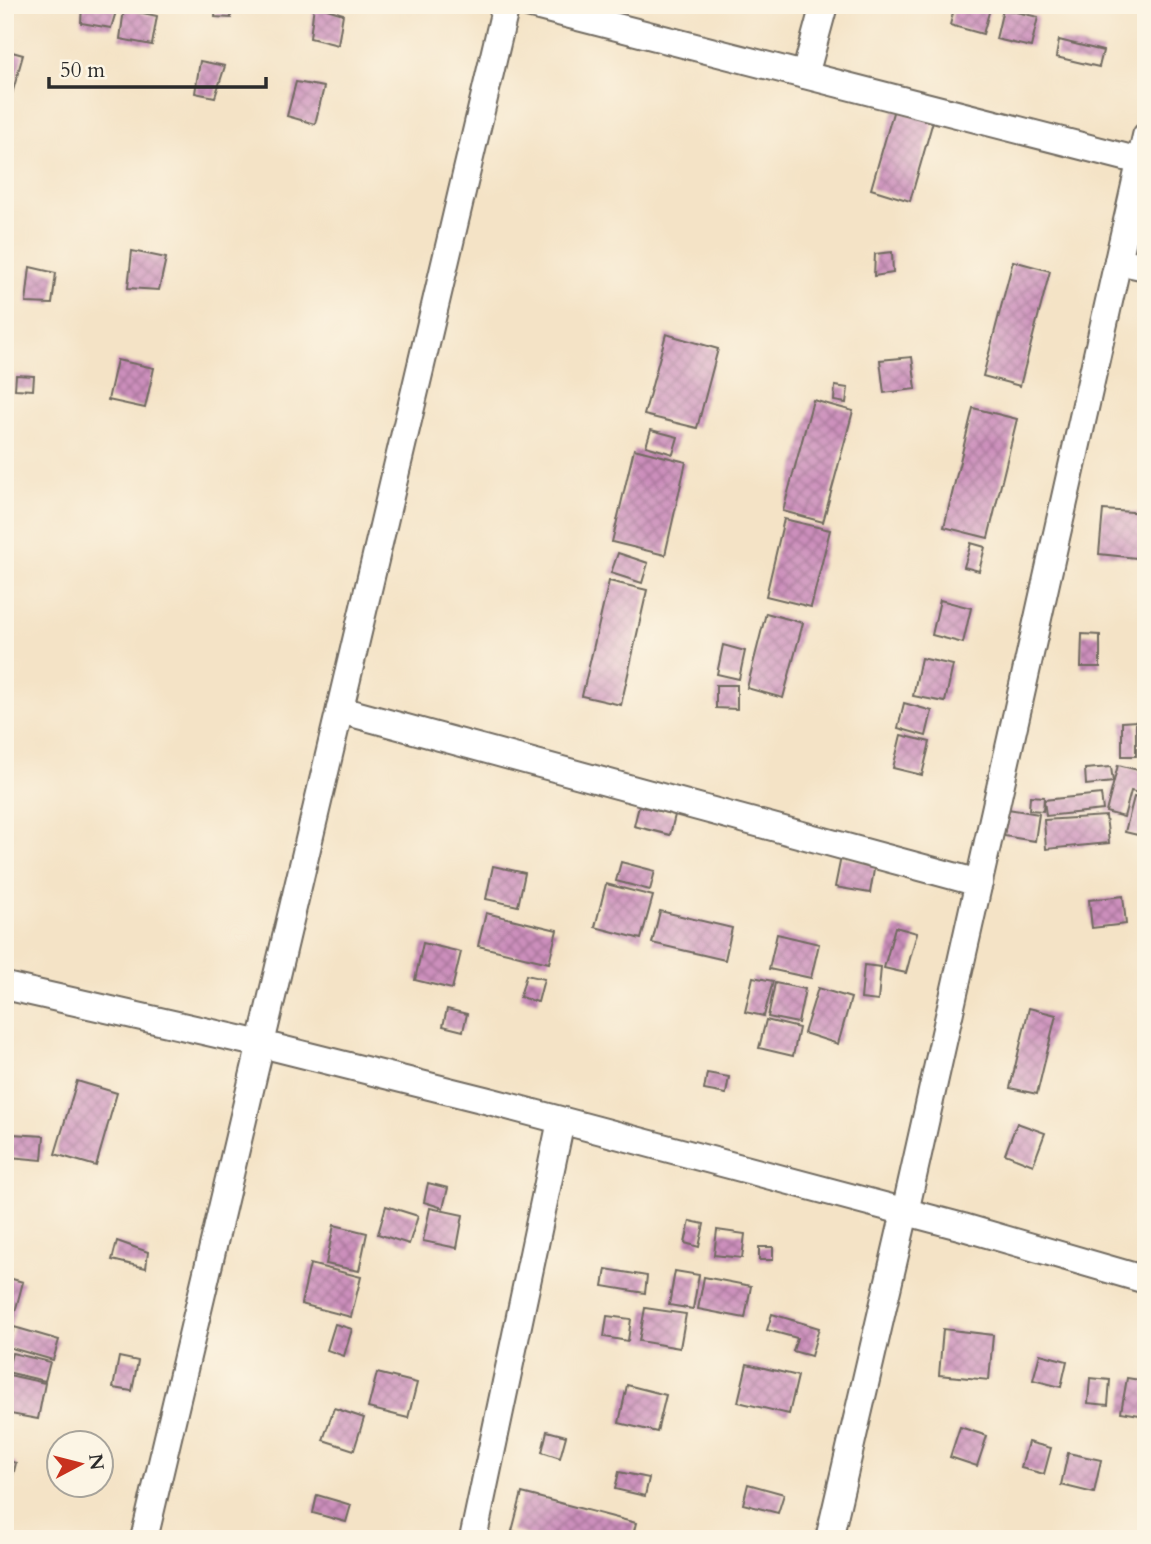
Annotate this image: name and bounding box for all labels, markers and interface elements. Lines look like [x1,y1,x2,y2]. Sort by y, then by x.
scale bar [49,46,266,90]
text: 50 m [60,56,105,85]
north arrow [46,1428,116,1498]
text: N [82,1452,110,1472]

